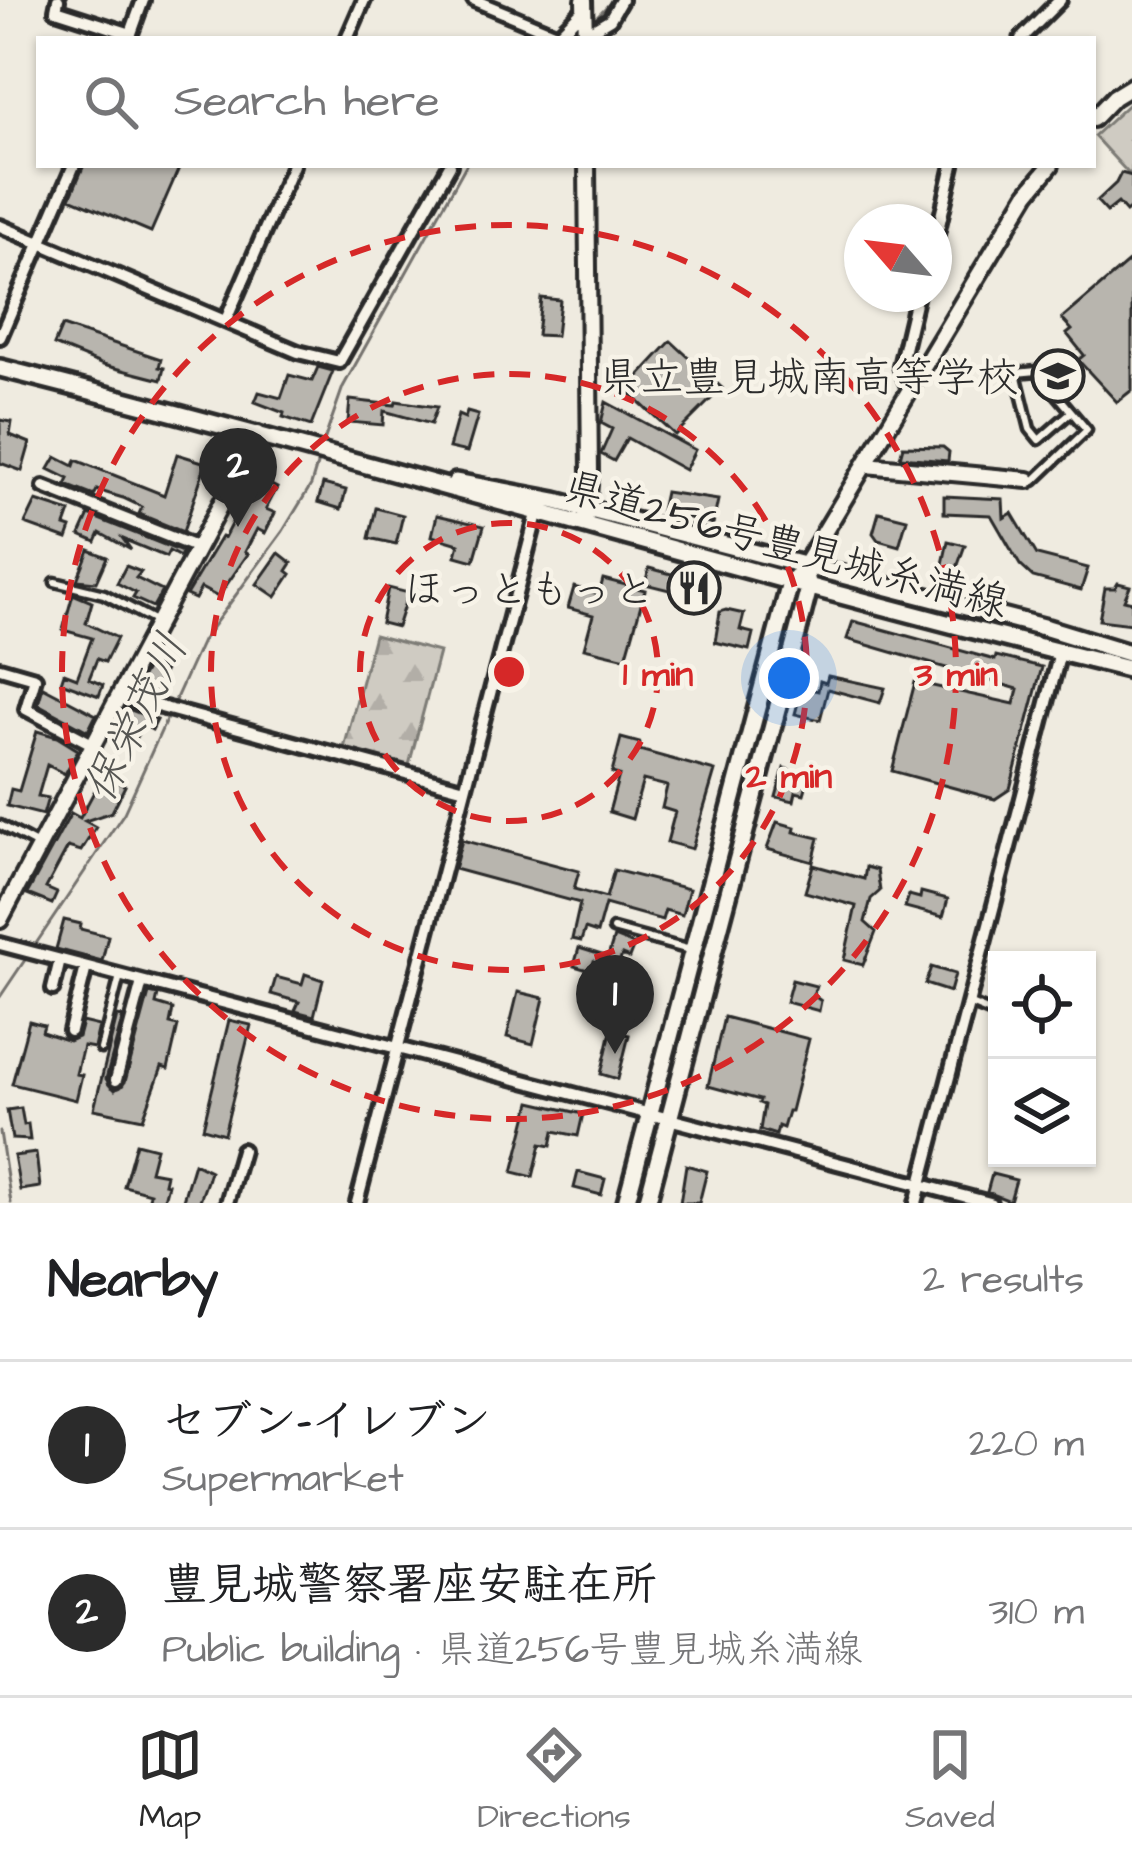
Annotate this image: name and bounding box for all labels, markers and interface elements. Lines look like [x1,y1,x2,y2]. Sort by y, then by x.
search box [36,36,1096,168]
icon: search [78,69,144,135]
text: Search here [174,71,440,133]
north arrow [844,204,952,312]
school or university icon: 県立豊見城南高等学校 [1030,348,1086,404]
place label: 県立豊見城南高等学校 [599,350,1019,408]
pin: 2 [199,428,277,527]
street label: 県道256号豊見城糸満線 [556,459,1014,633]
restaurant icon: ほっともっと [666,560,722,616]
place label: ほっともっと [403,562,655,620]
water label: 保栄茂川 [69,624,204,813]
your location [759,648,819,708]
text: 1 min [623,649,693,700]
text: 3 min [913,649,998,700]
centre of rings [488,651,530,693]
text: 2 min [745,751,832,802]
map controls [988,951,1096,1167]
button: locate [988,951,1096,1059]
pin: 1 [576,955,654,1054]
button: layers [988,1059,1096,1167]
text: Nearby [48,1246,218,1317]
text: 2 results [923,1254,1084,1308]
text: セブン-イレブン [162,1391,491,1453]
text: 1 [85,1418,90,1472]
text: 220 m [969,1418,1084,1472]
text: Supermarket [162,1453,404,1507]
text: 豊見城警察署座安駐在所 [162,1555,657,1617]
text: 2 [76,1586,98,1640]
text: 310 m [989,1586,1084,1640]
text: Public building · 県道256号豊見城糸満線 [162,1624,862,1678]
tab: Map [137,1722,203,1840]
tab: Directions [477,1722,631,1840]
tab: Saved [905,1722,995,1840]

